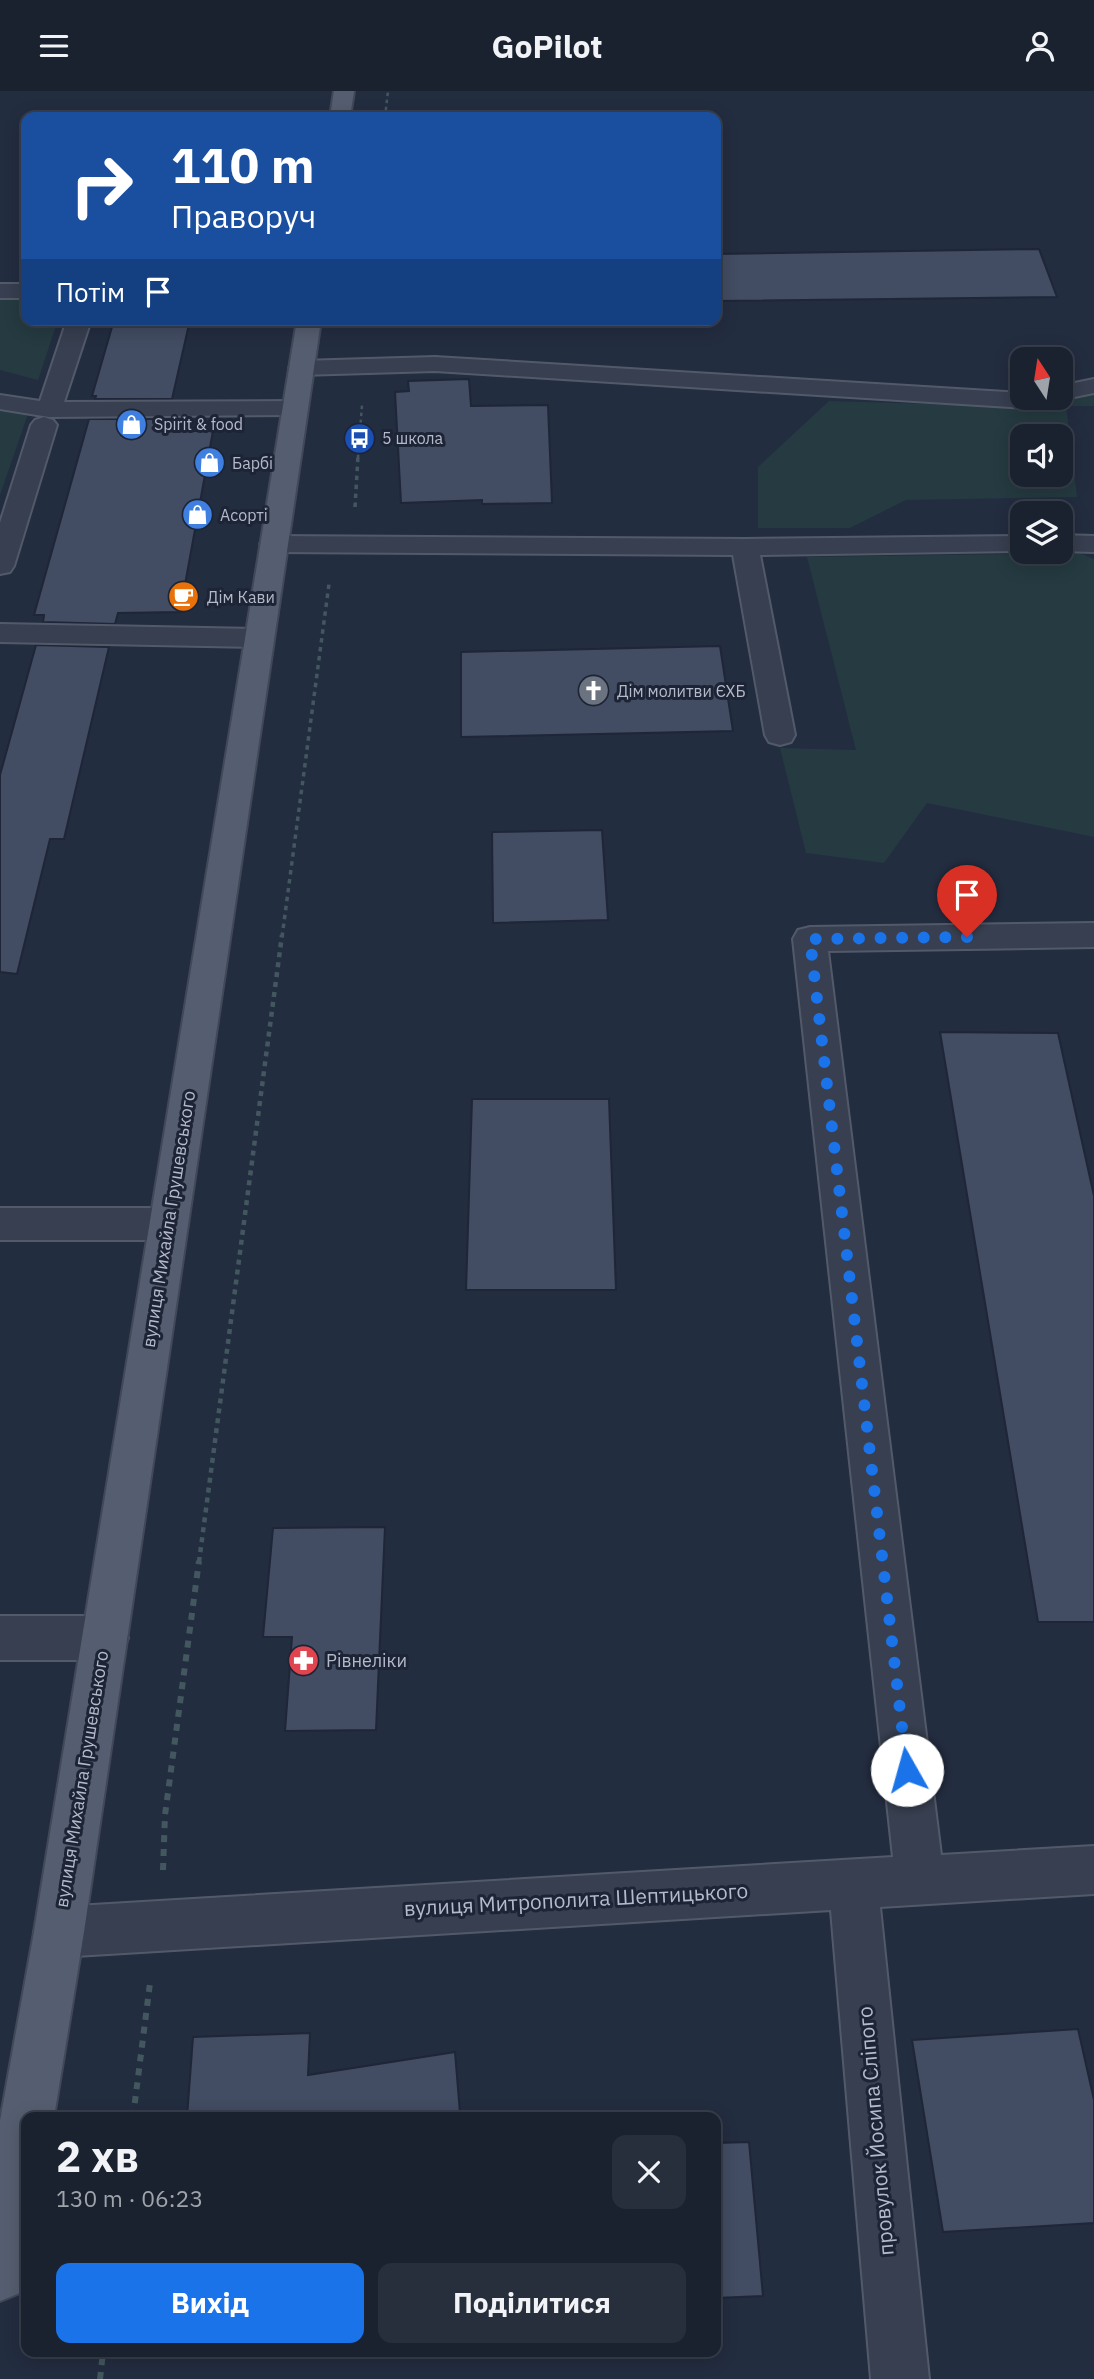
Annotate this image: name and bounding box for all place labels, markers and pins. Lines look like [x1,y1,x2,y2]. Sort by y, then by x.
shop icon: Spirit & food [114,407,148,441]
place label: Spirit & food [154,414,243,434]
bus stop icon: 5 школа [342,421,376,455]
place label: 5 школа [382,428,444,448]
shop icon: Барбі [192,446,226,480]
place label: Барбі [232,453,273,473]
shop icon: Асорті [180,498,214,532]
place label: Асорті [220,505,268,525]
cafe icon: Дім Кави [167,580,201,614]
place label: Дім Кави [207,587,275,607]
church icon: Дім молитви ЄХБ [577,674,611,708]
place label: Дім молитви ЄХБ [617,681,746,701]
pin [937,865,997,937]
pharmacy icon: Рівнеліки [286,1644,320,1678]
place label: Рівнеліки [326,1649,407,1672]

